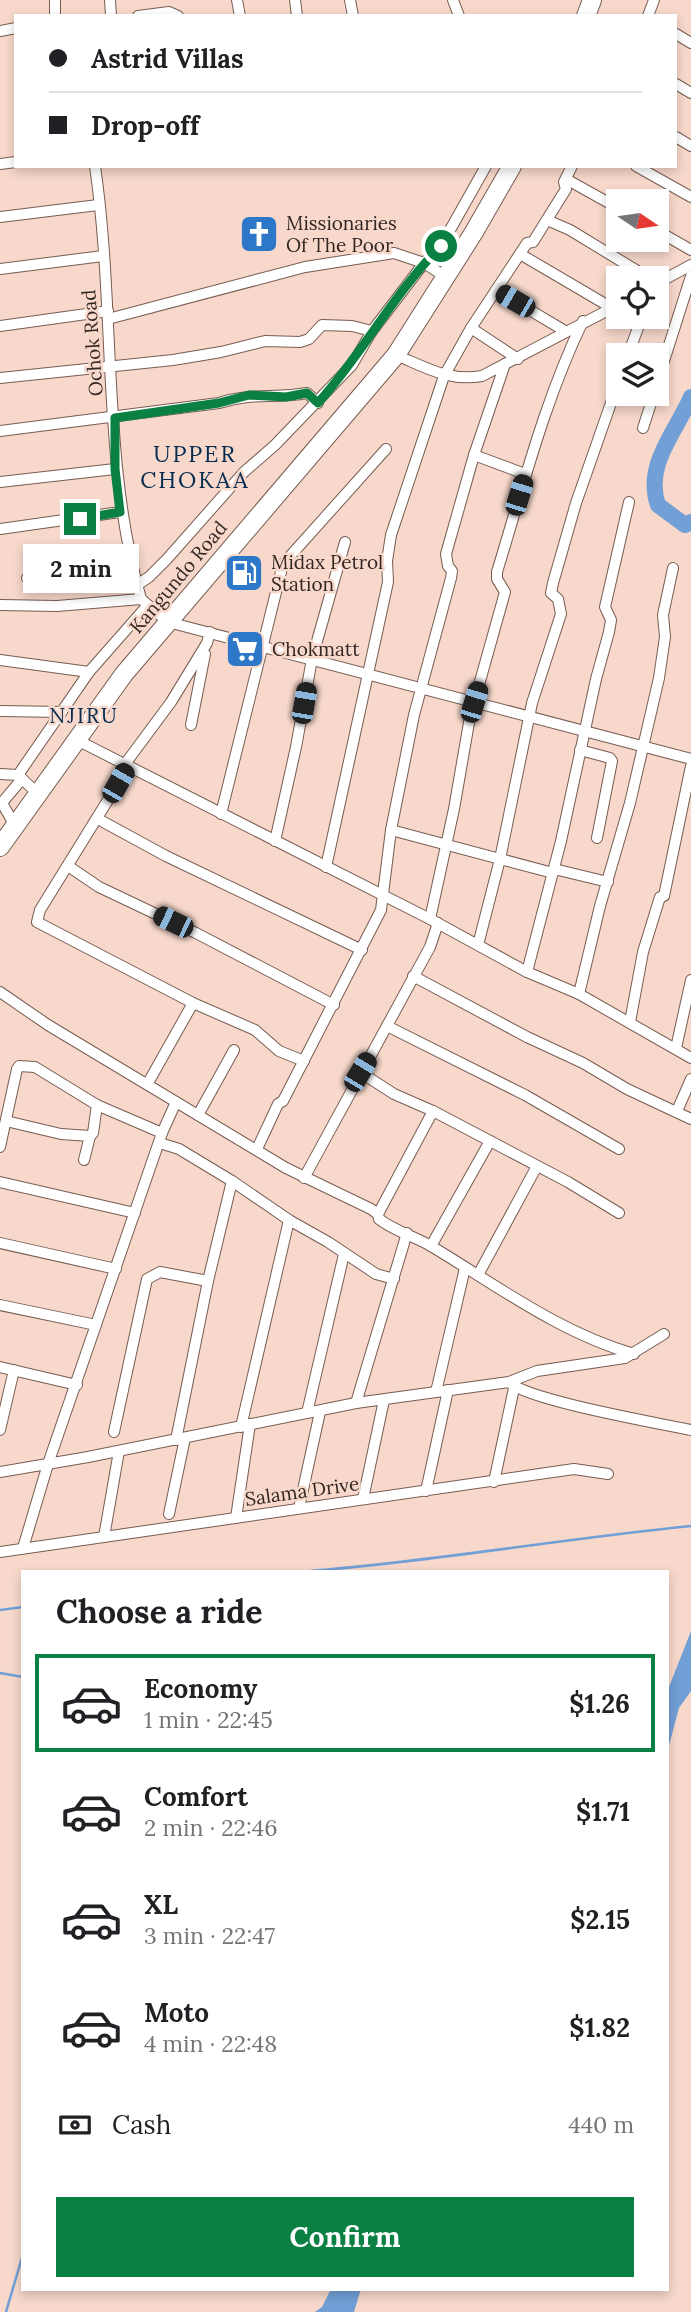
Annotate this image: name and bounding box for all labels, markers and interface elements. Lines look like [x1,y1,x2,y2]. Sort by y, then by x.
text: Astrid Villas [91,42,244,75]
text: Drop-off [91,109,199,142]
north arrow [606,189,668,252]
map controls [606,189,669,406]
place label: Missionaries Of The Poor [286,211,397,257]
church icon: Missionaries Of The Poor [238,213,280,255]
route start [425,230,457,262]
button: locate [606,266,669,329]
car [492,281,539,321]
street label: Ochok Road [76,289,108,397]
button: layers [606,343,669,406]
district label: UPPER CHOKAA [140,439,250,494]
car [503,472,536,518]
route end [64,503,96,535]
street label: Kangundo Road [124,516,232,638]
callout: 2 min [22,544,138,592]
place label: Midax Petrol Station [271,550,383,596]
fuel station icon: Midax Petrol Station [223,552,265,594]
text: 2 min [50,554,112,583]
supermarket icon: Chokmatt [224,628,266,670]
place label: Chokmatt [272,637,360,661]
car [458,679,491,725]
car [291,680,318,726]
district label: NJIRU [49,702,119,729]
car [99,760,138,806]
car [150,903,197,941]
car [341,1049,380,1095]
street label: Salama Drive [243,1471,361,1511]
text: Choose a ride [56,1591,263,1632]
icon: car [60,1672,123,1735]
text: Economy [144,1672,257,1705]
text: $1.26 [569,1687,630,1720]
text: 1 min · 22:45 [144,1705,273,1734]
icon: car [60,1780,123,1843]
text: Comfort [144,1780,248,1813]
text: $1.71 [576,1795,630,1828]
text: 2 min · 22:46 [144,1813,277,1842]
icon: car [60,1888,123,1951]
text: XL [144,1888,178,1921]
text: $2.15 [570,1903,630,1936]
text: 3 min · 22:47 [144,1921,275,1950]
icon: car [60,1996,123,2059]
text: Moto [144,1996,209,2029]
text: $1.82 [569,2011,630,2044]
text: 4 min · 22:48 [144,2029,277,2058]
icon: cash [56,2106,94,2144]
text: Cash [112,2108,171,2141]
text: 440 m [568,2110,634,2139]
button: Confirm [56,2197,634,2277]

